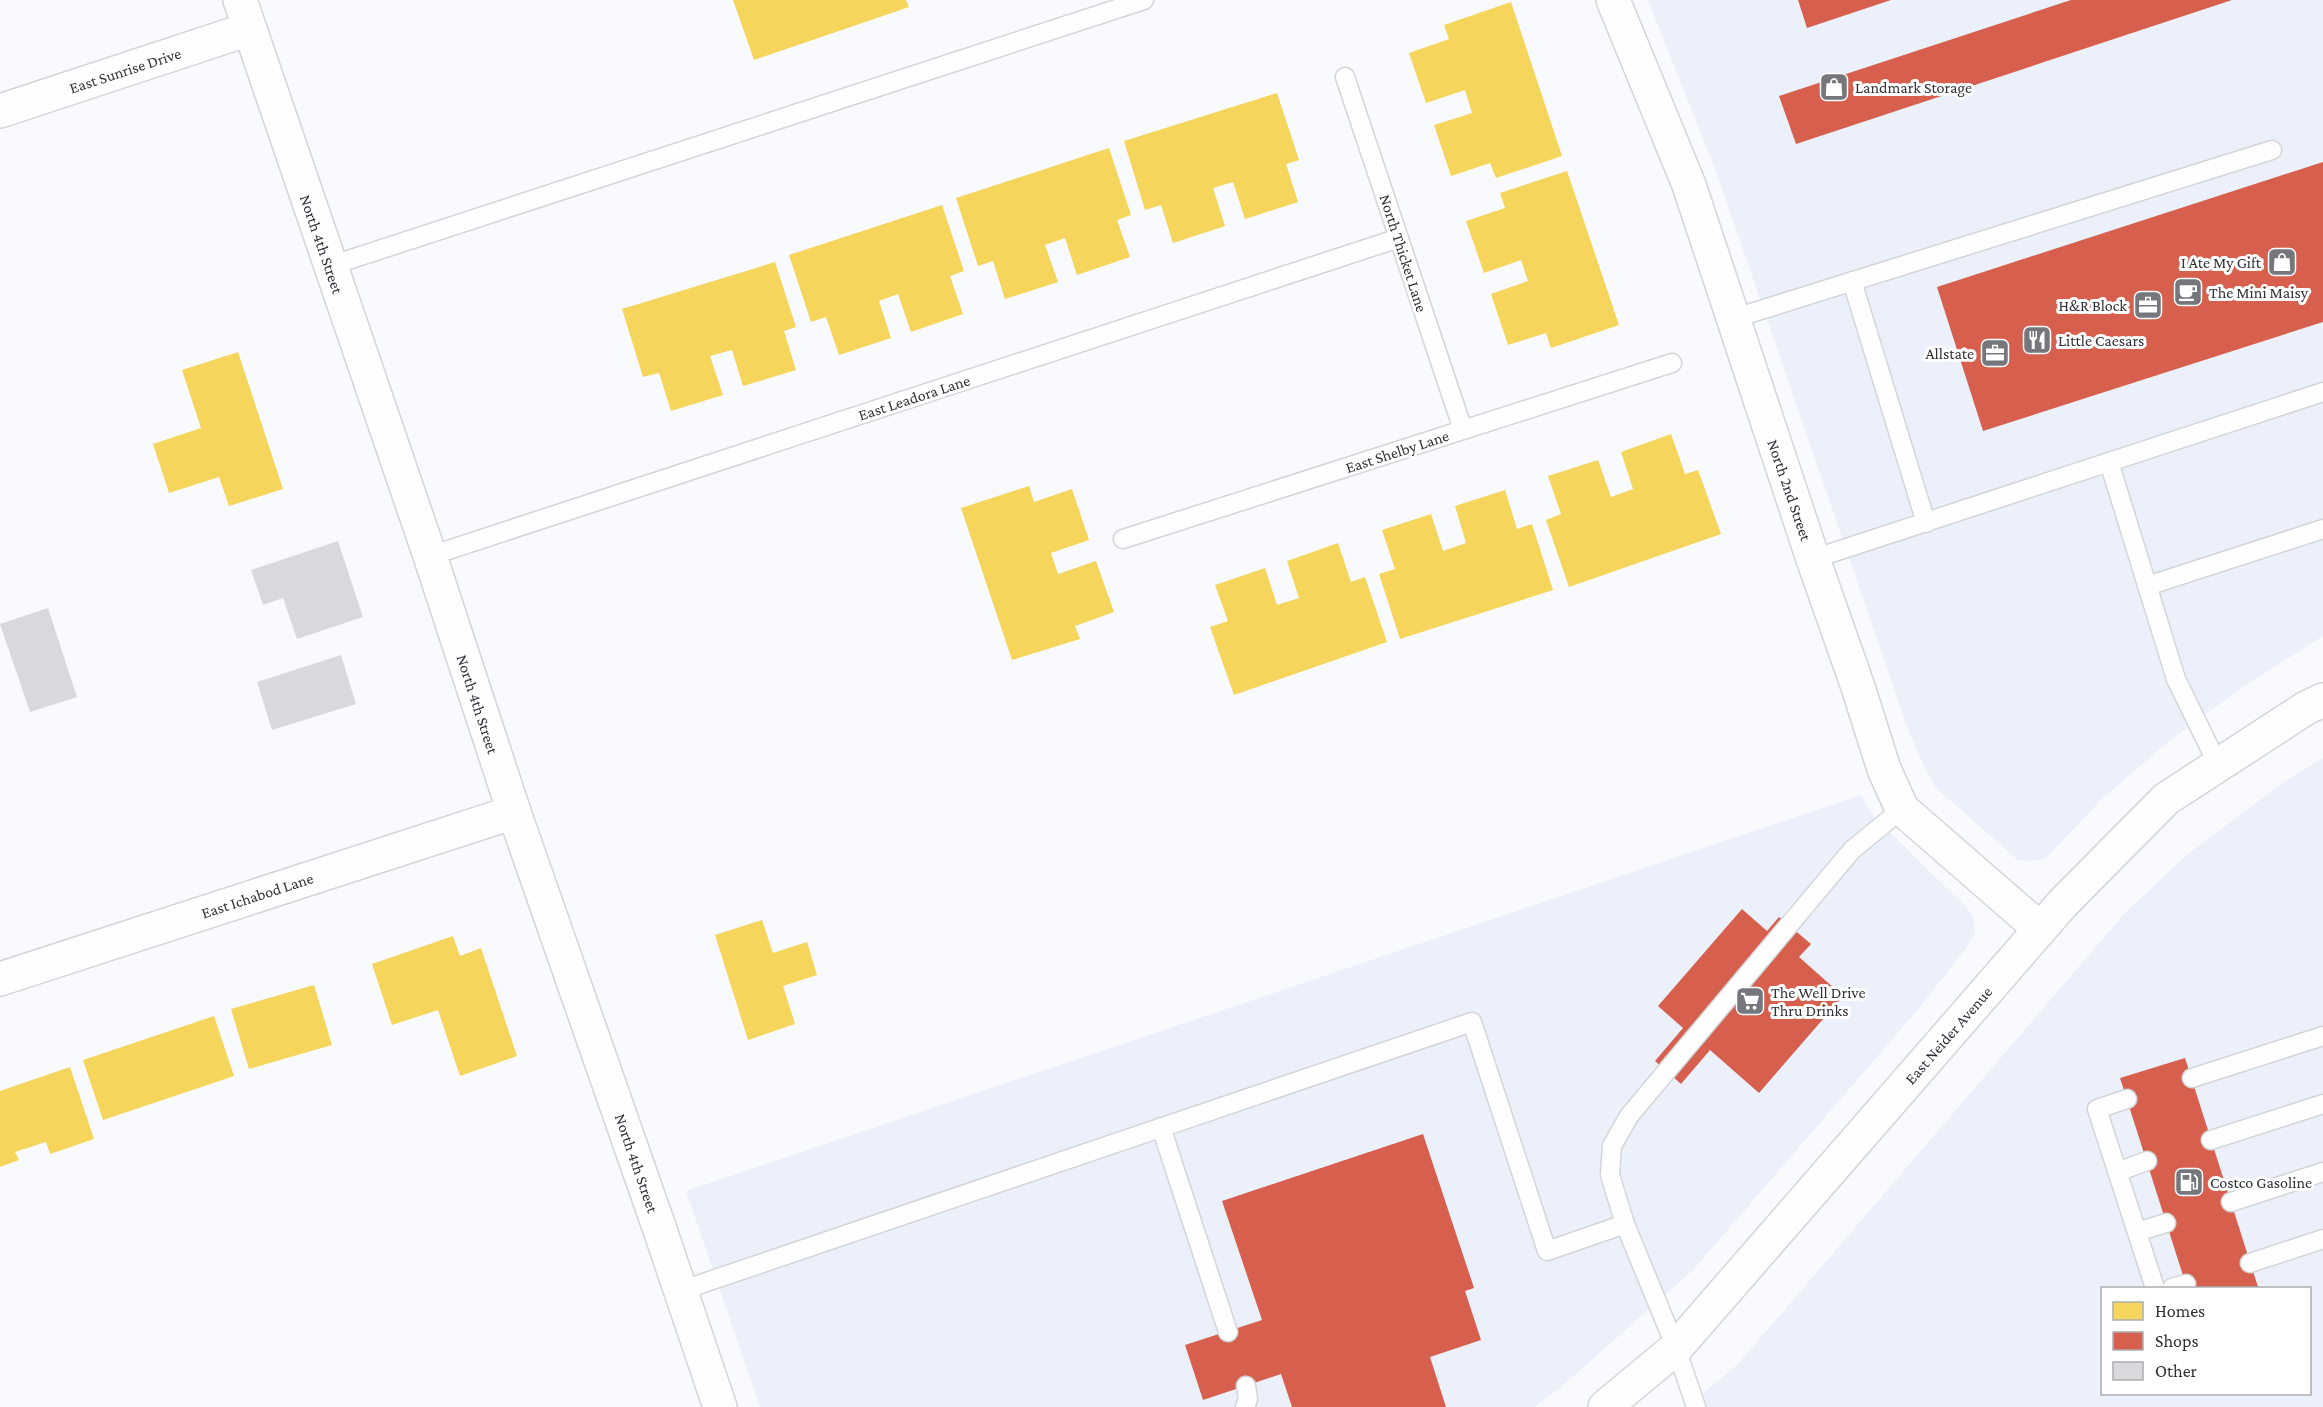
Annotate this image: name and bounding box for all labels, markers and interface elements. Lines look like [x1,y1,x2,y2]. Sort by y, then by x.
street label: East Sunrise Drive [67,44,183,97]
shop icon: Landmark Storage [1818,71,1850,103]
place label: Landmark Storage [1855,79,1972,97]
street label: North 4th Street [297,192,347,297]
street label: North Thicket Lane [1376,192,1431,314]
shop icon: I Ate My Gift [2266,246,2298,278]
place label: I Ate My Gift [2181,254,2262,272]
cafe icon: The Mini Maisy [2172,276,2204,308]
place label: The Mini Maisy [2209,284,2309,302]
office icon: H&R Block [2132,289,2164,321]
place label: H&R Block [2058,297,2127,314]
restaurant icon: Little Caesars [2021,324,2053,356]
place label: Little Caesars [2058,332,2144,349]
office icon: Allstate [1979,337,2011,369]
place label: Allstate [1925,345,1974,362]
street label: East Leadora Lane [856,371,972,424]
street label: East Shelby Lane [1343,427,1451,477]
street label: North 2nd Street [1764,437,1815,544]
street label: North 4th Street [453,652,502,757]
street label: East Ichabod Lane [199,869,315,922]
street label: East Neider Avenue [1901,983,1995,1088]
place label: The Well Drive Thru Drinks [1771,984,1866,1019]
supermarket icon: The Well Drive Thru Drinks [1734,985,1766,1017]
street label: North 4th Street [612,1111,662,1216]
fuel station icon: Costco Gasoline [2173,1166,2205,1198]
place label: Costco Gasoline [2210,1174,2312,1191]
legend [2101,1287,2311,1395]
text: Homes [2155,1301,2205,1321]
text: Shops [2155,1331,2199,1351]
text: Other [2155,1361,2198,1381]

